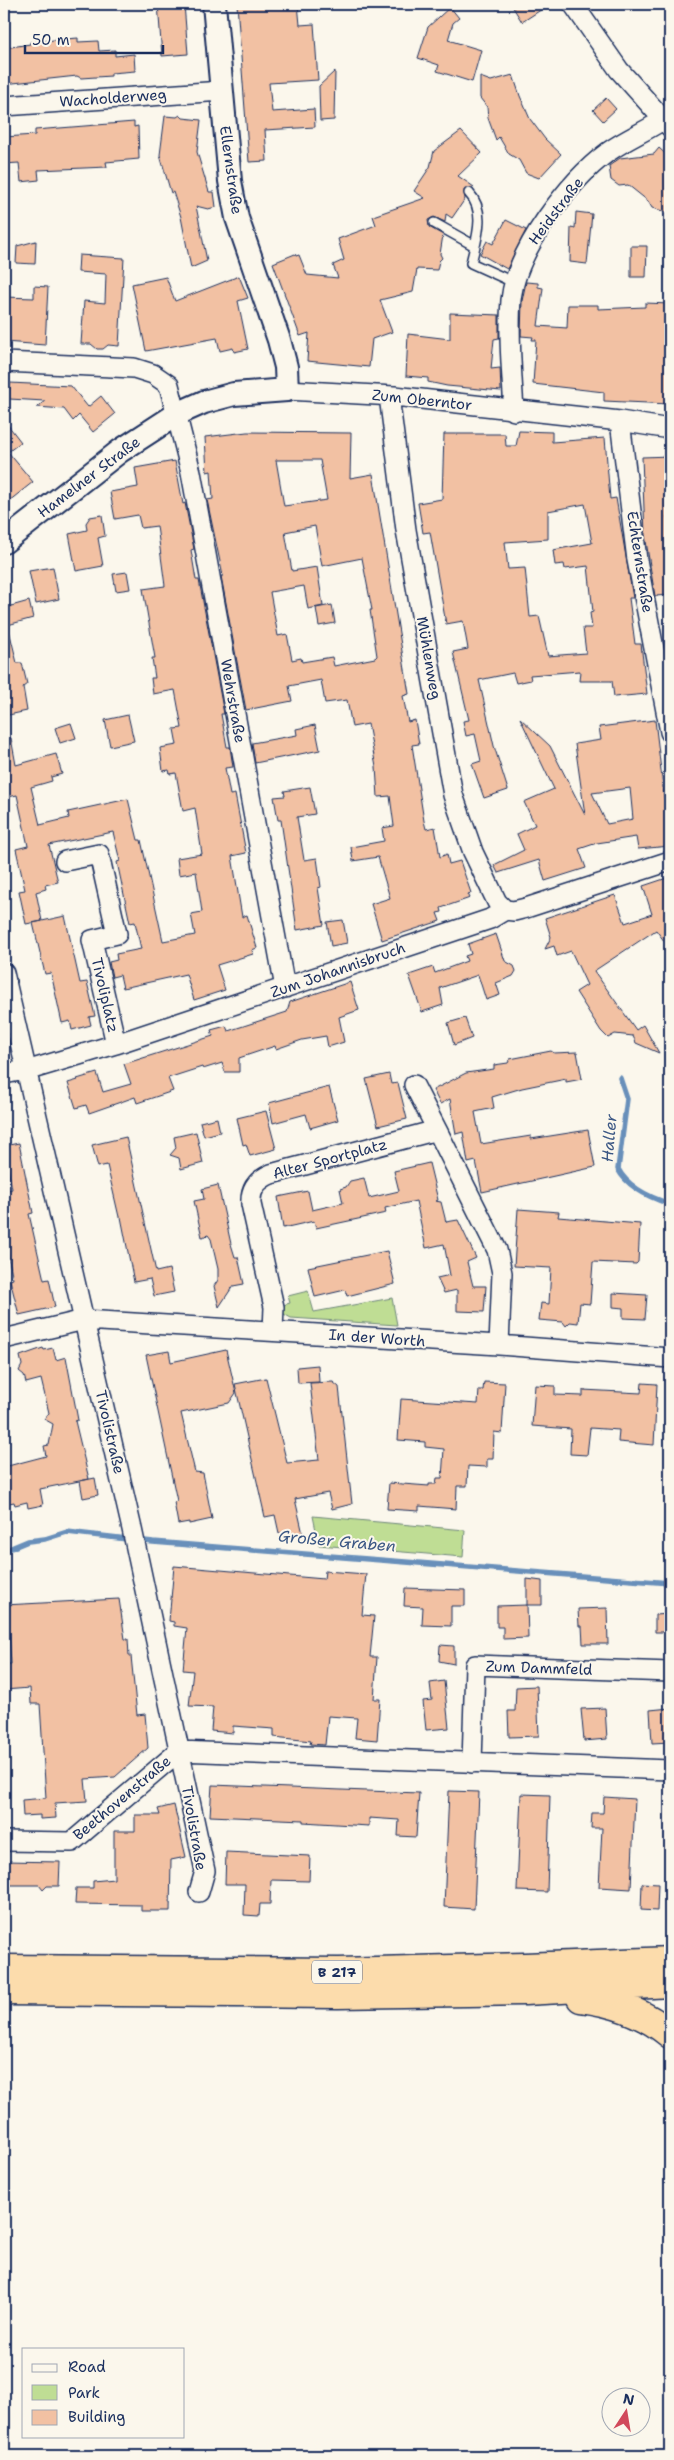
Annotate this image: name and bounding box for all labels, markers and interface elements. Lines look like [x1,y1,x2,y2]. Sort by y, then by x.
scale bar [25,22,162,54]
text: 50 m [32,30,70,50]
street label: Wacholderweg [59,84,167,112]
street label: Ellernstraße [215,124,247,216]
street label: Heidstraße [524,173,588,249]
street label: Zum Oberntor [371,385,473,415]
street label: Hamelner Straße [34,432,144,522]
street label: Echternstraße [622,510,658,614]
street label: Mühlenweg [412,615,446,701]
street label: Wehrstraße [216,657,250,745]
street label: Zum Johannisbruch [268,938,408,1002]
street label: Tivoliplatz [87,956,123,1034]
water label: Haller [596,1113,622,1163]
street label: Alter Sportplatz [271,1134,389,1184]
street label: In der Worth [328,1325,426,1351]
street label: Tivolistraße [91,1388,129,1476]
water label: Großer Graben [277,1525,397,1557]
street label: Zum Dammfeld [485,1656,593,1680]
street label: Beethovenstraße [69,1751,175,1845]
street label: Tivolistraße [177,1784,211,1872]
road number: B 217 [312,1960,362,1984]
legend [22,2348,185,2438]
text: Road [68,2357,106,2377]
text: Park [68,2383,100,2403]
north arrow [602,2388,652,2438]
text: N [621,2389,636,2409]
text: Building [68,2407,125,2427]

